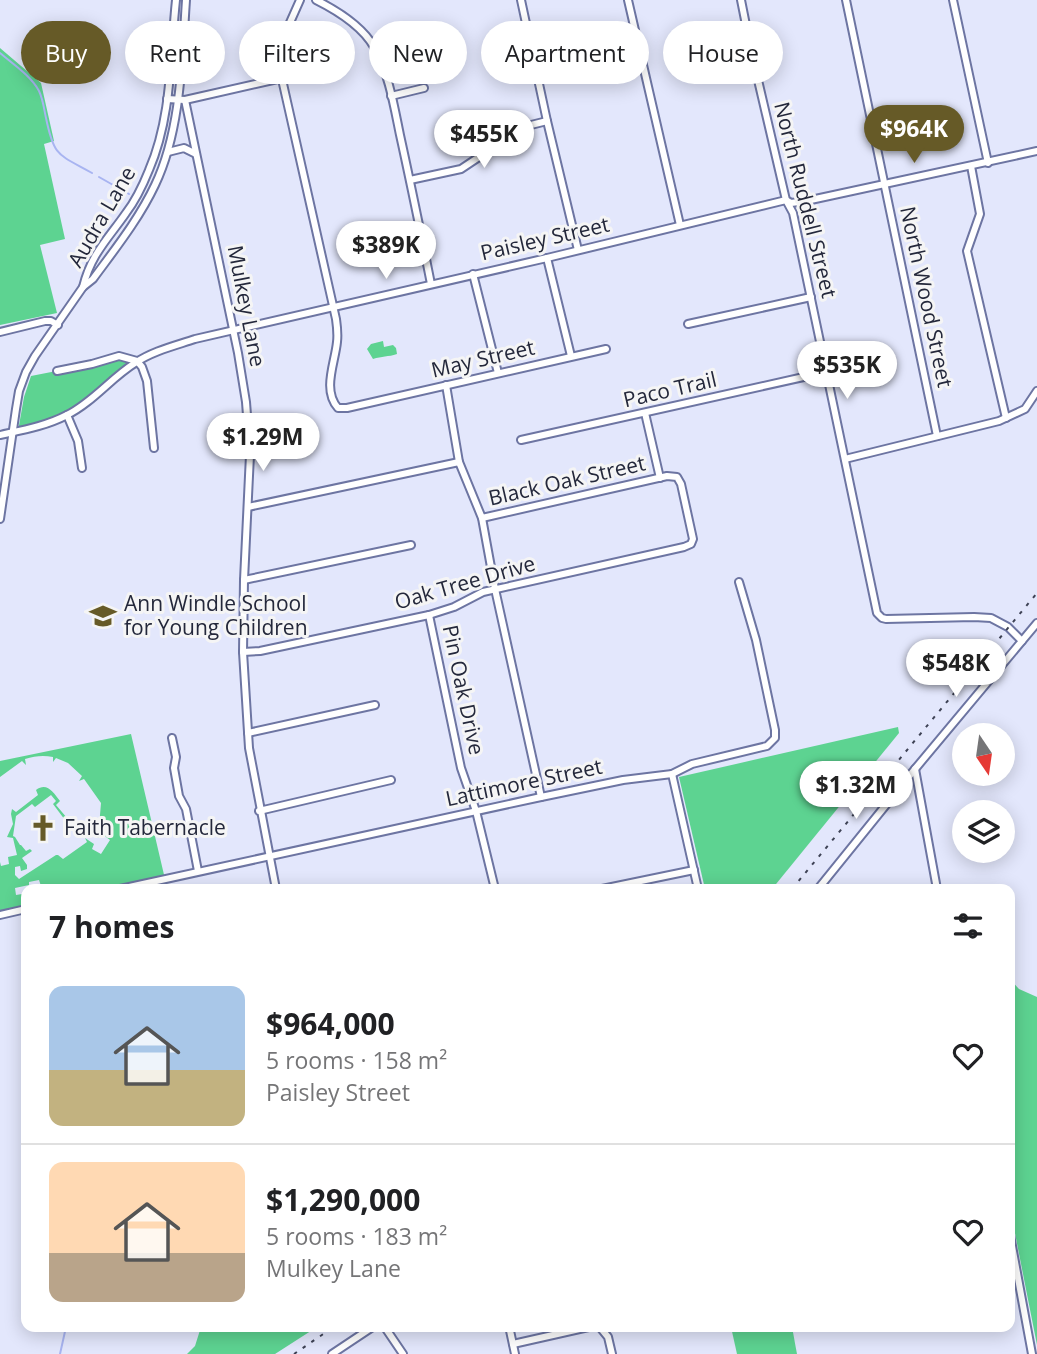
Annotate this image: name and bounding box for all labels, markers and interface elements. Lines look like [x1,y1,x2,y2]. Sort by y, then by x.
chip: Buy [21,21,111,84]
chip: Rent [125,21,225,84]
chip: Filters [239,21,355,84]
chip: New [369,21,467,84]
chip: Apartment [481,21,649,84]
chip: House [663,21,783,84]
street label: North Ruddell Street [768,99,844,301]
pin: $964K [865,106,963,165]
pin: $455K [435,110,533,170]
text: $964K [880,112,948,144]
text: $455K [450,117,518,149]
street label: Audra Lane [61,161,141,272]
street label: North Wood Street [894,204,960,390]
street label: Paisley Street [478,210,612,266]
pin: $389K [337,222,435,281]
text: $389K [352,228,420,260]
street label: Mulkey Lane [221,243,272,369]
street label: May Street [428,333,537,383]
pin: $535K [798,342,896,401]
text: $535K [813,348,881,380]
street label: Paco Trail [620,365,719,413]
pin: $1.29M [206,414,320,473]
text: $1.29M [223,420,303,452]
street label: Black Oak Street [486,448,648,512]
street label: Oak Tree Drive [391,549,538,615]
place label: Ann Windle School for Young Children [124,589,308,641]
school or university icon: Ann Windle School for Young Children [88,601,118,631]
street label: Pin Oak Drive [437,622,491,757]
pin: $548K [907,640,1005,699]
text: $548K [922,646,990,678]
north arrow [952,723,1015,786]
map controls [952,723,1015,863]
street label: Lattimore Street [443,752,605,812]
pin: $1.32M [799,762,913,821]
text: $1.32M [816,768,896,800]
button: layers [952,800,1015,863]
church icon: Faith Tabernacle [28,813,58,843]
place label: Faith Tabernacle [64,813,226,841]
text: 7 homes [49,906,174,947]
icon: filters [949,907,987,945]
text: $964,000 [266,1003,395,1044]
icon: home [105,1014,189,1098]
icon: heart [949,1037,987,1075]
text: 5 rooms · 158 m² [266,1044,447,1076]
text: Paisley Street [266,1076,410,1108]
text: $1,290,000 [266,1179,420,1220]
icon: home [105,1190,189,1274]
icon: heart [949,1213,987,1251]
text: 5 rooms · 183 m² [266,1220,447,1252]
text: Mulkey Lane [266,1252,401,1284]

